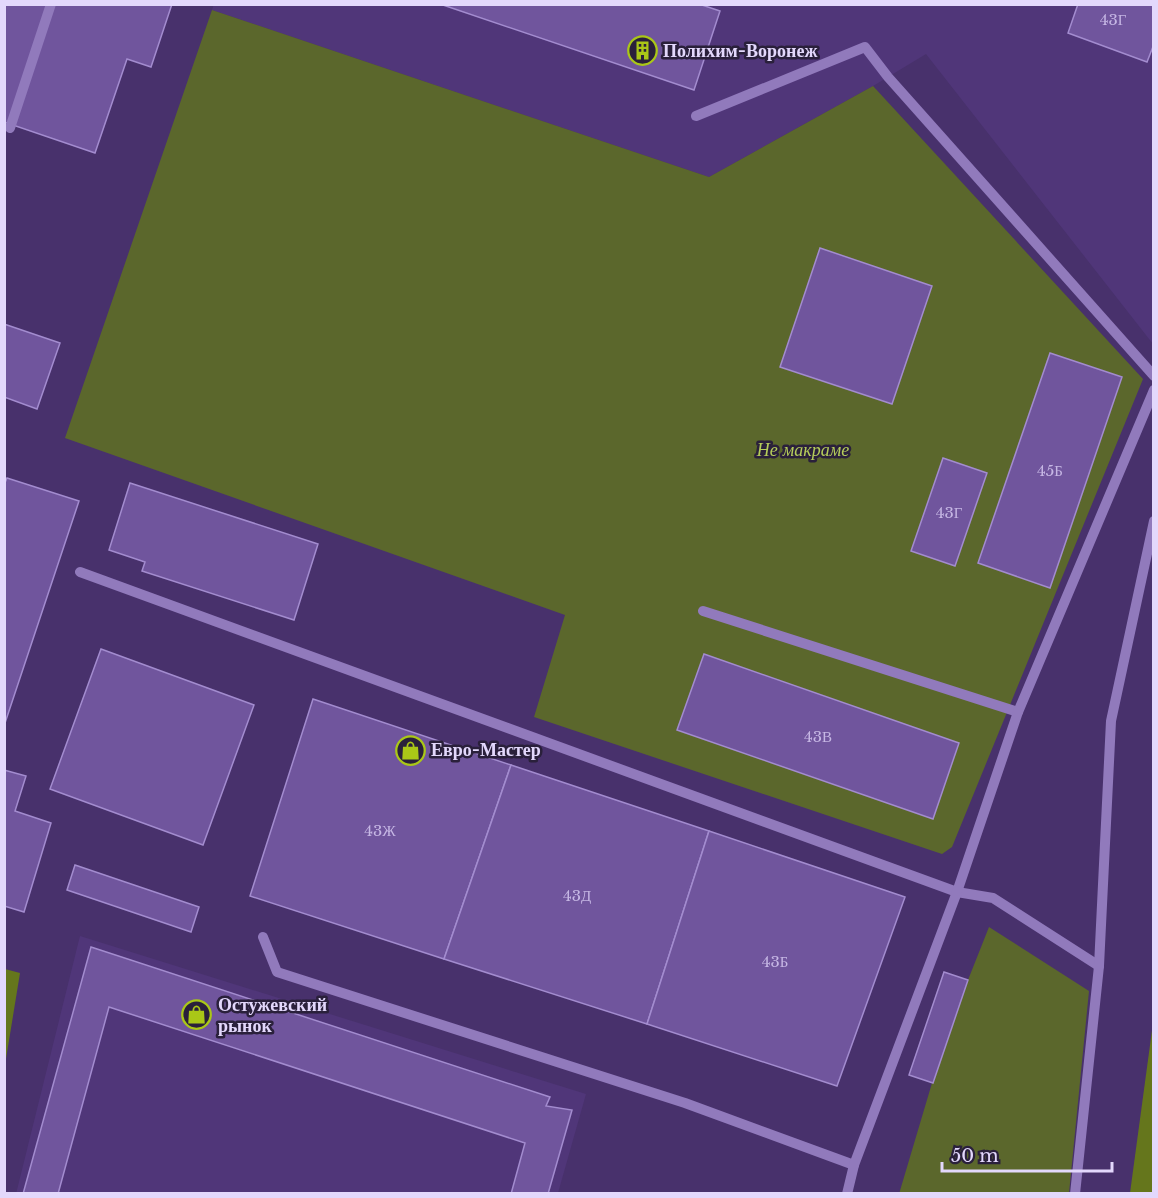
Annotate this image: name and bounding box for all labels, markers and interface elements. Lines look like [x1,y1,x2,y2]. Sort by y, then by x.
house number: 43Г [1100,10,1127,29]
building icon: Полихим-Воронеж [626,35,658,67]
place label: Полихим-Воронеж [663,40,818,62]
park label: Не макраме [756,439,849,461]
house number: 45Б [1037,461,1063,480]
house number: 43Г [936,503,963,522]
house number: 43В [804,727,832,746]
shop icon: Евро-Мастер [394,734,426,766]
place label: Евро-Мастер [431,739,541,761]
house number: 43Ж [364,821,396,840]
house number: 43Д [563,886,591,905]
house number: 43Б [762,952,788,971]
place label: Остужевский рынок [218,994,327,1037]
shop icon: Остужевский рынок [181,999,213,1031]
scale bar [942,1135,1112,1173]
text: 50 m [951,1145,999,1167]

